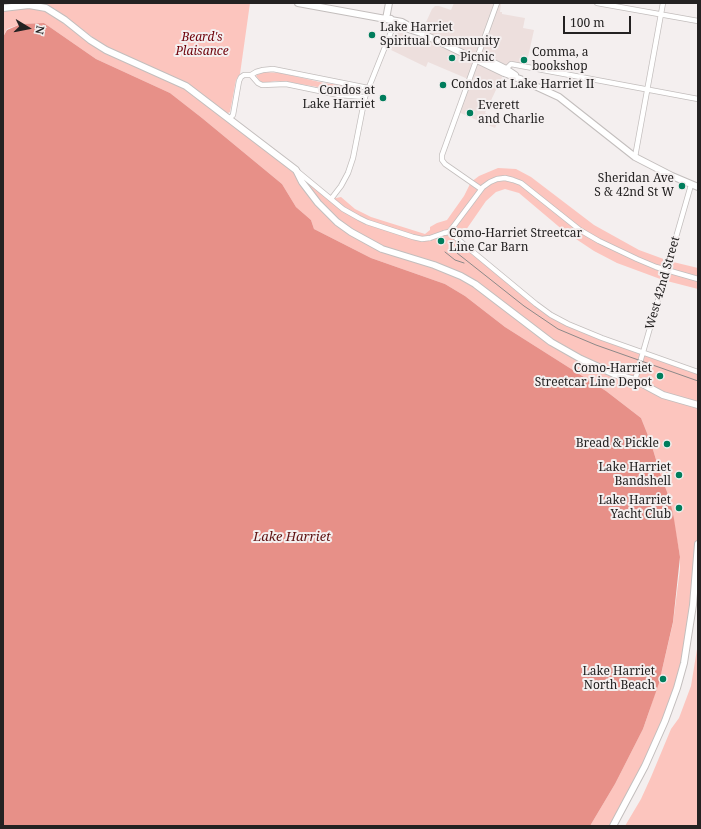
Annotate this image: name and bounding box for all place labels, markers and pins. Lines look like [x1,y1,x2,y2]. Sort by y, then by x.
place label: Lake Harriet Spiritual Community [380,21,500,49]
marker: Lake Harriet Spiritual Community [367,30,377,40]
place label: Comma, a bookshop [532,46,589,74]
place label: Picnic [460,51,494,65]
marker: Picnic [447,53,457,63]
marker: Comma, a bookshop [519,55,529,65]
place label: Condos at Lake Harriet II [451,78,594,92]
marker: Condos at Lake Harriet II [438,80,448,90]
place label: Condos at Lake Harriet [302,84,375,112]
marker: Condos at Lake Harriet [378,93,388,103]
place label: Everett and Charlie [478,99,544,127]
marker: Everett and Charlie [465,108,475,118]
place label: Sheridan Ave S & 42nd St W [594,172,674,200]
marker: Sheridan Ave S & 42nd St W [677,181,687,191]
place label: Como-Harriet Streetcar Line Car Barn [449,227,582,255]
marker: Como-Harriet Streetcar Line Car Barn [436,236,446,246]
place label: Como-Harriet Streetcar Line Depot [535,362,652,390]
marker: Como-Harriet Streetcar Line Depot [655,371,665,381]
place label: Bread & Pickle [576,437,659,451]
marker: Bread & Pickle [662,439,672,449]
place label: Lake Harriet Bandshell [598,461,671,489]
marker: Lake Harriet Bandshell [674,470,684,480]
place label: Lake Harriet Yacht Club [598,494,671,522]
marker: Lake Harriet Yacht Club [674,503,684,513]
place label: Lake Harriet North Beach [582,665,655,693]
marker: Lake Harriet North Beach [658,674,668,684]

